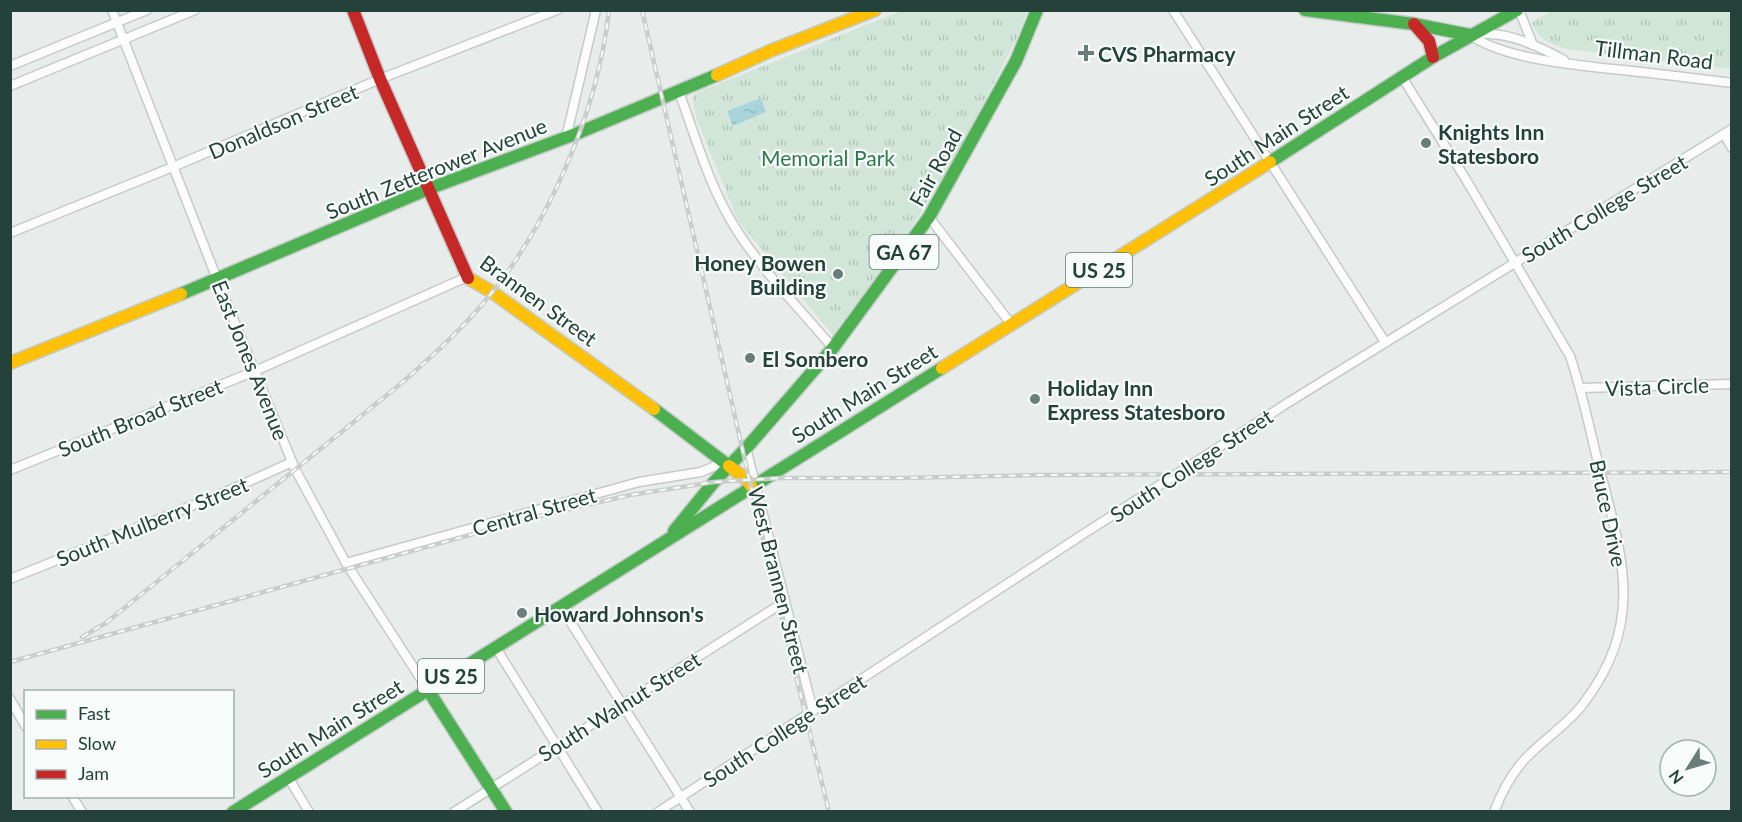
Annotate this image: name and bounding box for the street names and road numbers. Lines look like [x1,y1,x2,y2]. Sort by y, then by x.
street label: Tillman Road [1594,34,1714,74]
street label: Donaldson Street [204,78,362,164]
street label: South Main Street [1199,79,1353,191]
street label: South Zetterower Avenue [322,112,550,224]
street label: Fair Road [903,124,967,210]
street label: South College Street [1517,148,1692,267]
road number: GA 67 [870,235,938,269]
street label: Brannen Street [476,249,603,351]
road number: US 25 [1066,253,1132,287]
street label: East Jones Avenue [208,276,294,444]
street label: South Main Street [787,338,942,448]
street label: South Broad Street [54,372,226,461]
street label: Vista Circle [1605,372,1709,400]
street label: South College Street [1105,403,1277,527]
street label: Bruce Drive [1585,457,1633,569]
street label: South Mulberry Street [52,471,252,571]
street label: Central Street [469,481,599,541]
street label: West Brannen Street [744,484,814,677]
street label: South Walnut Street [533,646,705,766]
road number: US 25 [418,659,484,693]
street label: South College Street [698,668,870,792]
street label: South Main Street [253,673,408,783]

